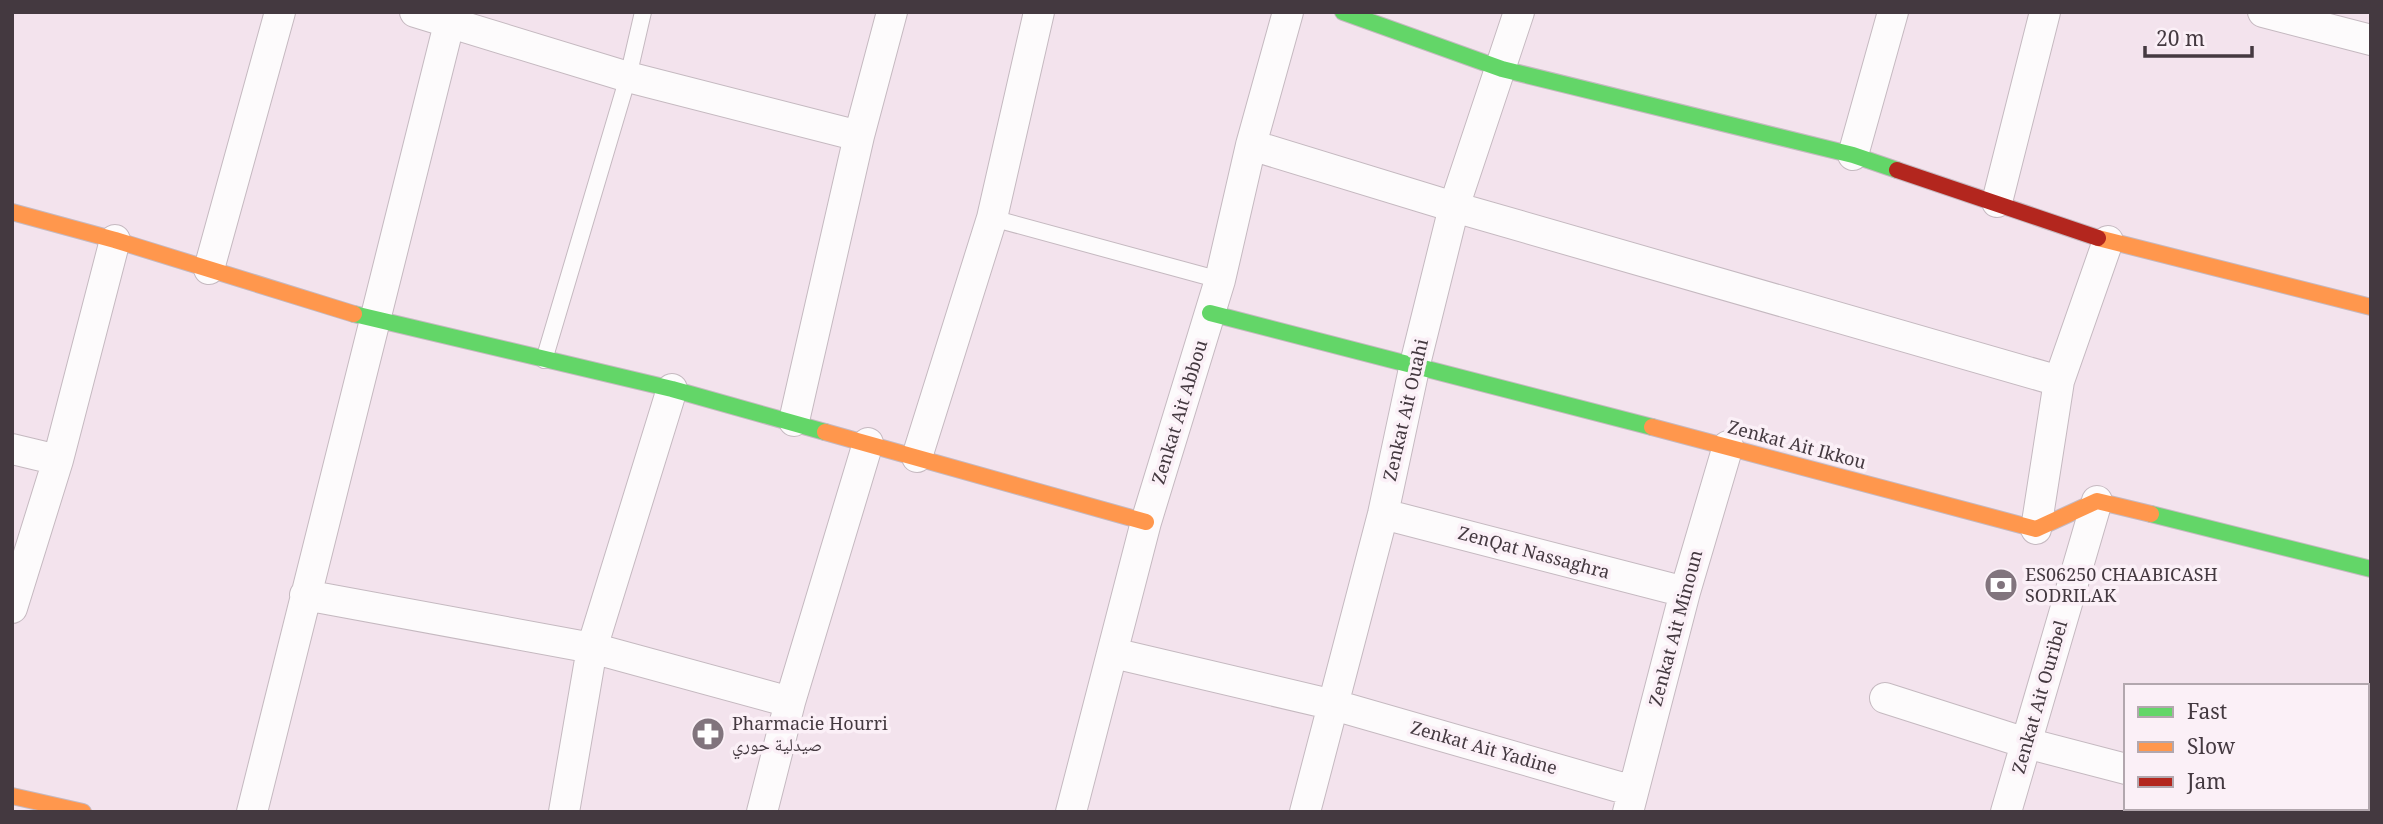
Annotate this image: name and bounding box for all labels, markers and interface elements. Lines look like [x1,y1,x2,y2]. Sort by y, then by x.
scale bar [2145,14,2252,58]
text: 20 m [2156,24,2205,52]
street label: Zenkat Ait Abbou [1146,336,1213,487]
street label: Zenkat Ait Ouahi [1377,336,1433,483]
street label: Zenkat Ait Ikkou [1725,414,1870,474]
street label: ZenQat Nassaghra [1456,520,1613,584]
street label: Zenkat Ait Minoun [1643,547,1708,708]
place label: ES06250 CHAABICASH SODRILAK [2025,562,2218,607]
bank icon: ES06250 CHAABICASH SODRILAK [1982,566,2020,604]
street label: Zenkat Ait Ouribel [2006,617,2073,776]
legend [2124,684,2369,810]
text: Fast [2187,697,2227,725]
place label: Pharmacie Hourri صيدلية حوري [732,711,888,760]
pharmacy icon: Pharmacie Hourri صيدلية حوري [689,715,727,753]
street label: Zenkat Ait Yadine [1408,715,1560,779]
text: Slow [2187,732,2236,760]
text: Jam [2186,767,2226,795]

